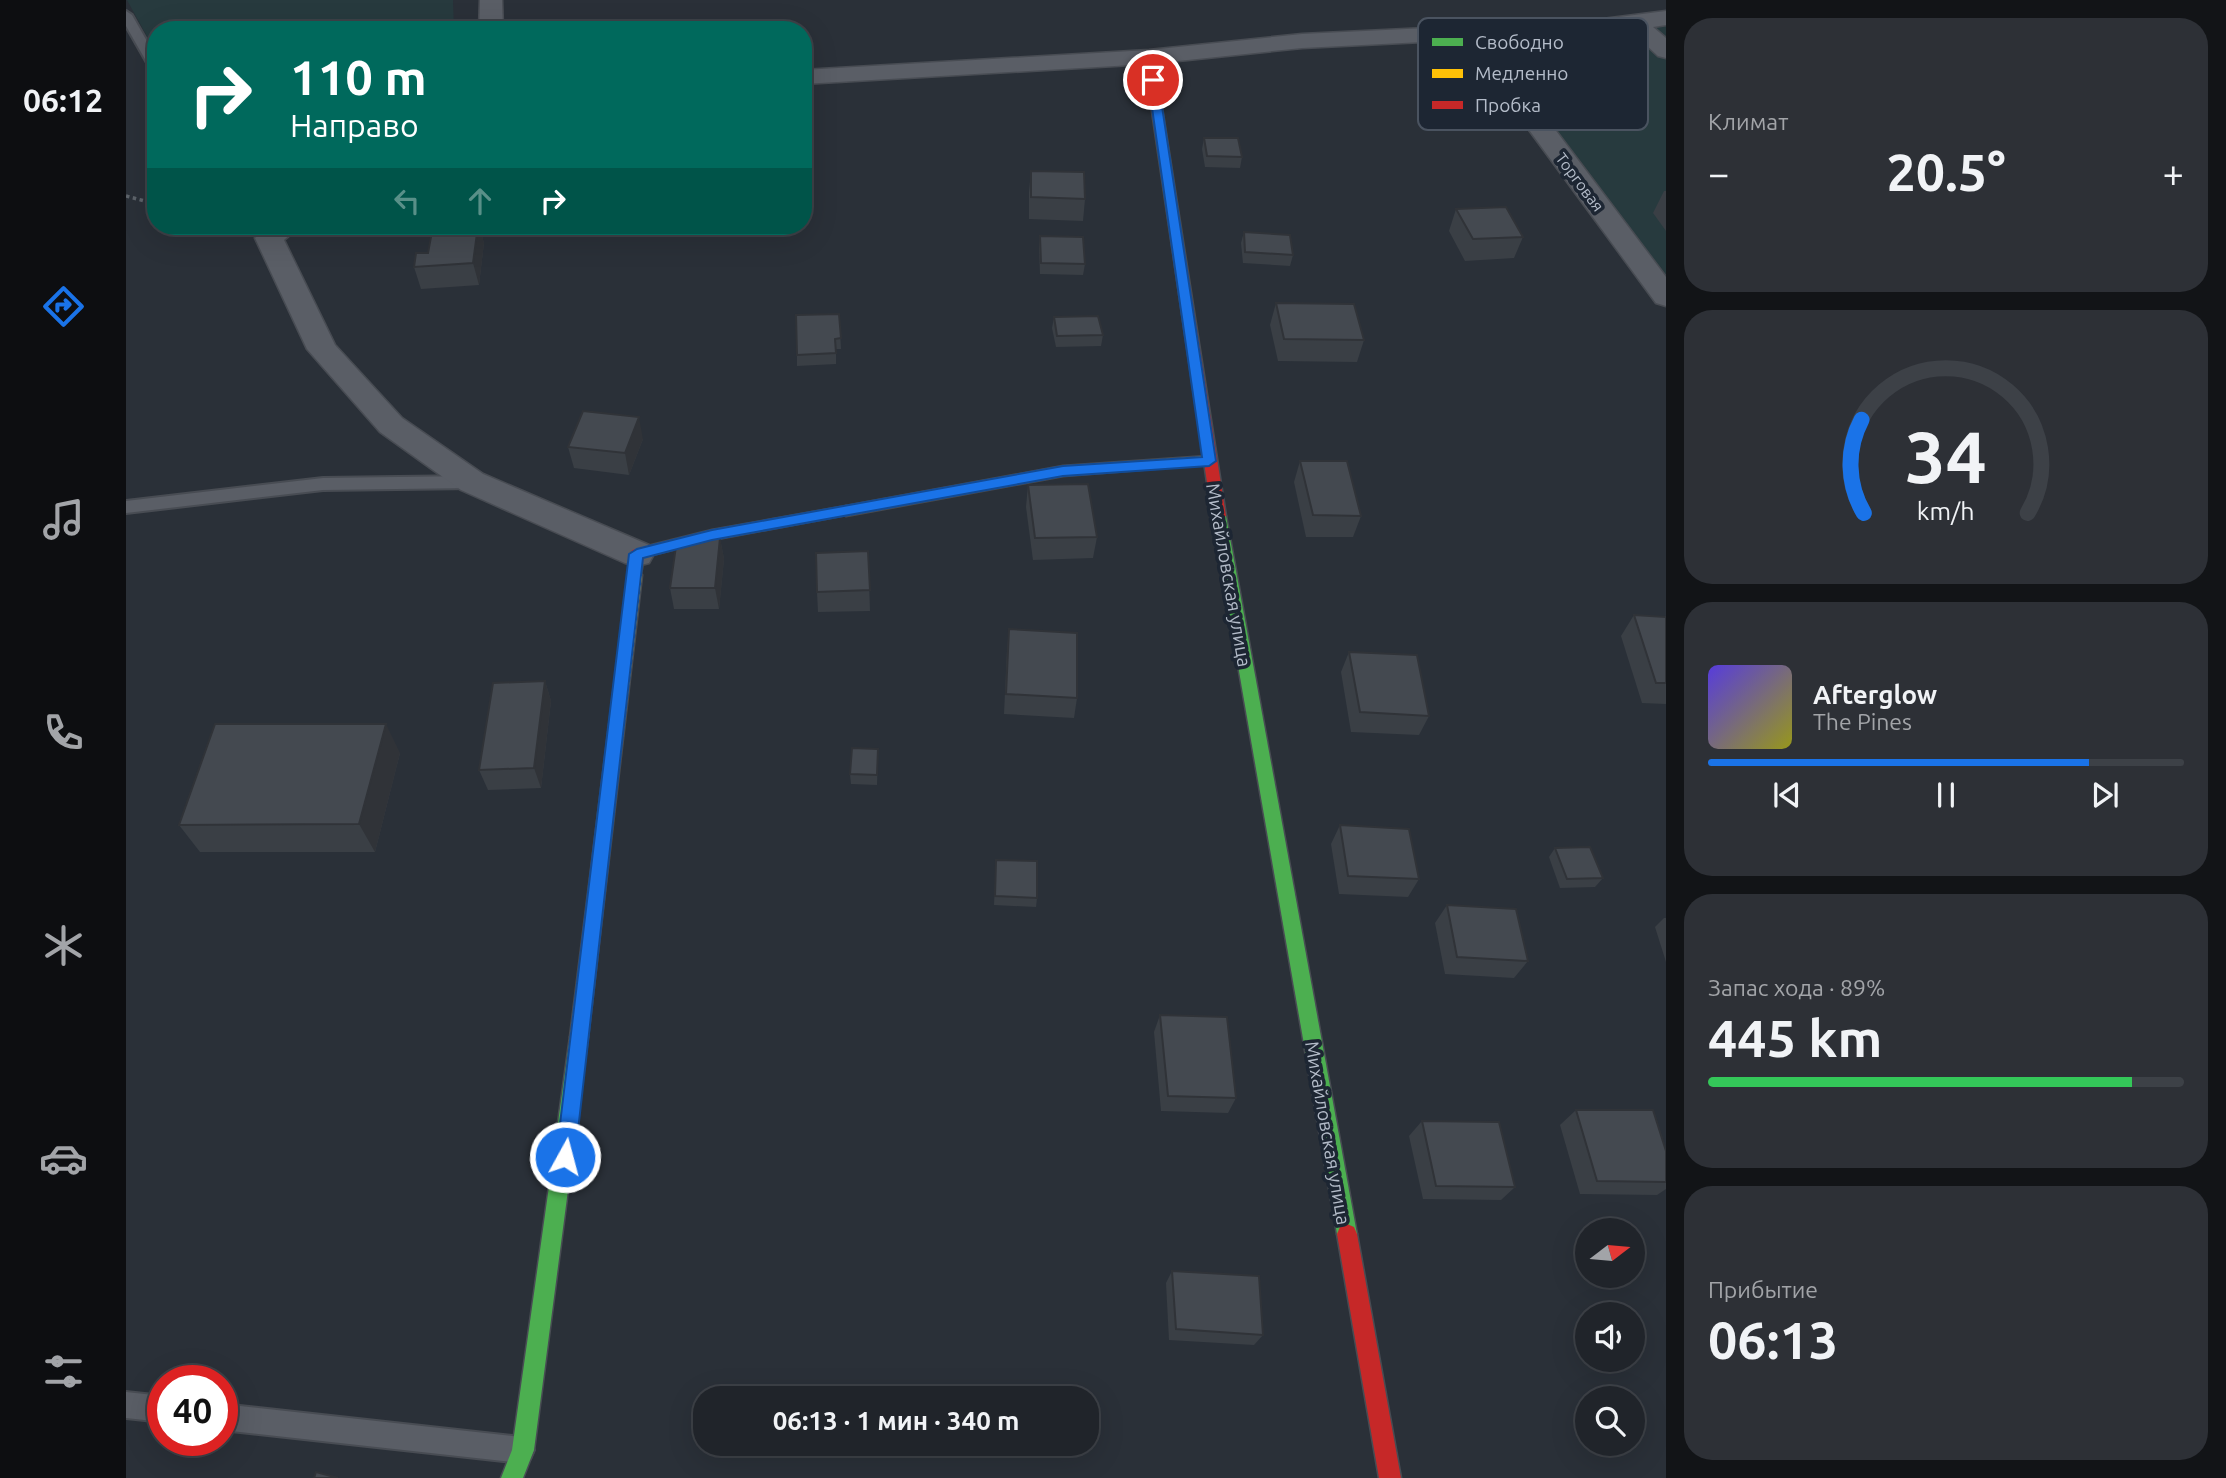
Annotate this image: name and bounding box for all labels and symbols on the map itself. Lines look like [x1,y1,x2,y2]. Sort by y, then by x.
legend [1418,18,1648,130]
text: Свободно [1475,31,1564,53]
pin [1123,50,1183,110]
text: Медленно [1475,62,1568,84]
text: Пробка [1475,94,1541,116]
street label: Торговая [1552,149,1608,215]
street label: Михайловская улица [1202,481,1256,669]
street label: Михайловская улица [1301,1039,1355,1227]
position arrow [528,1120,602,1194]
north arrow [1575,1218,1645,1288]
speed limit sign: 40 [147,1365,238,1456]

